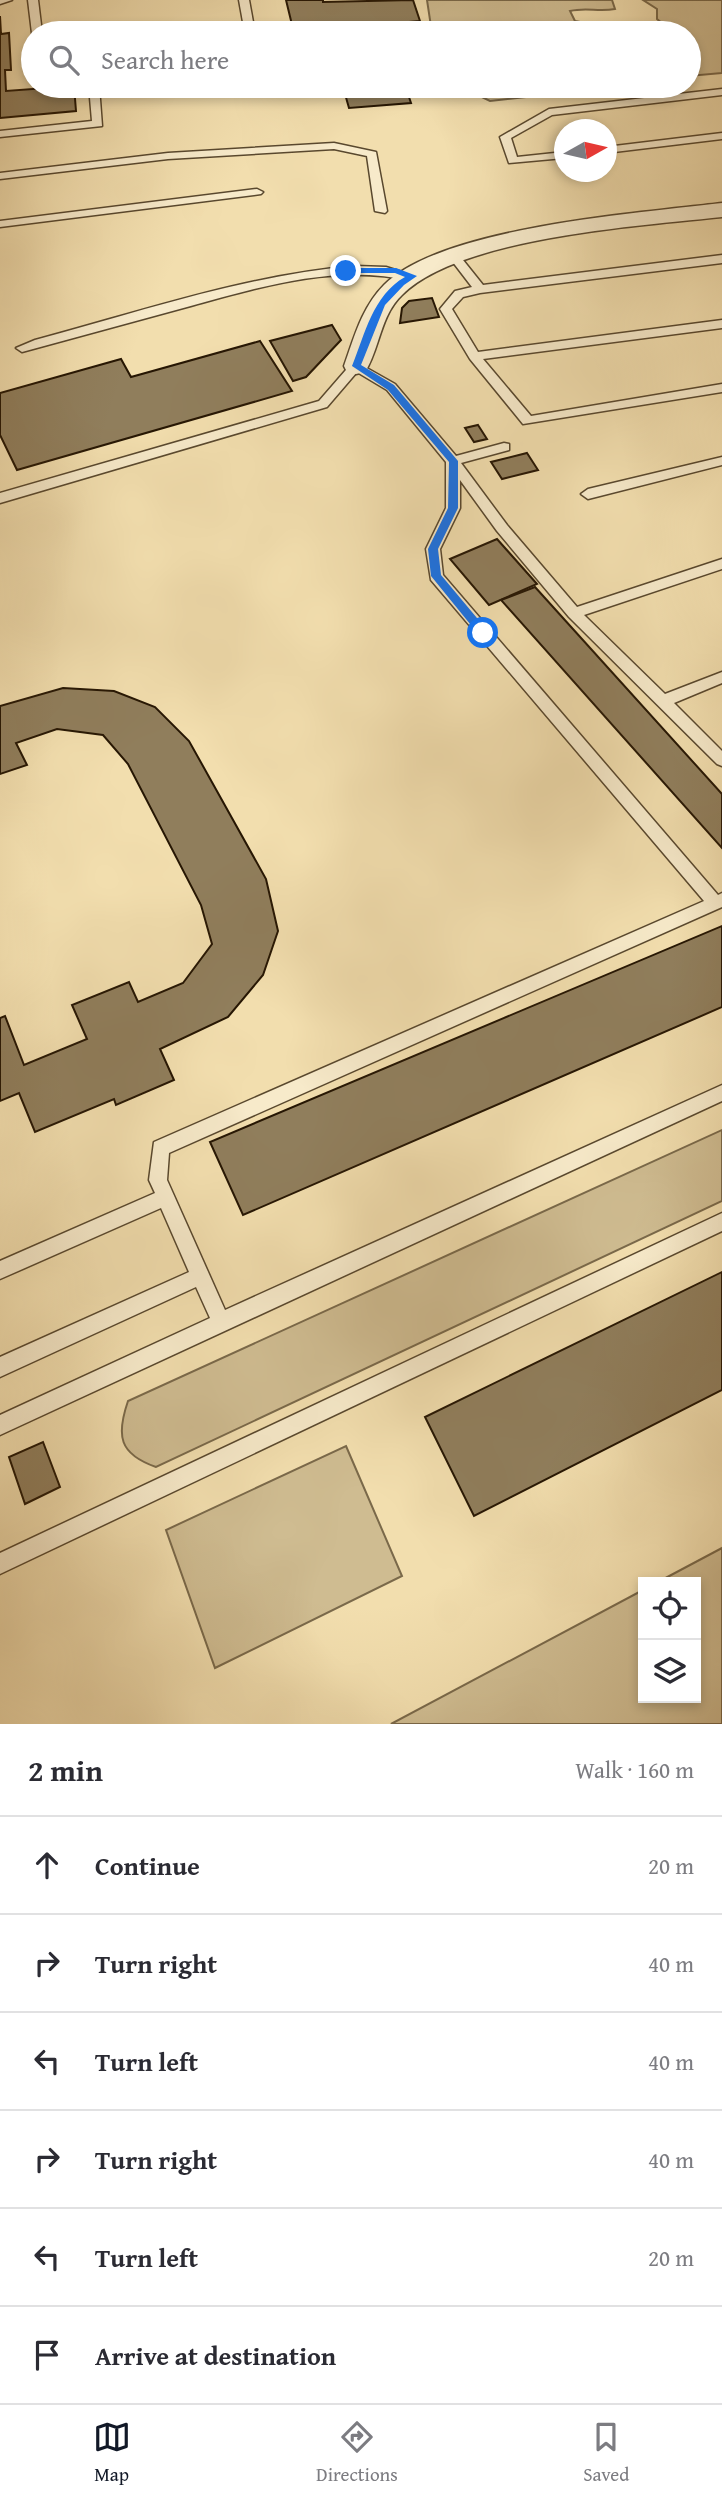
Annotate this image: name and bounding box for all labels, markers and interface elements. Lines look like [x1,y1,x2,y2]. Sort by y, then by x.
search box [21,21,701,98]
text: Search here [101,40,229,79]
icon: search [45,41,83,79]
north arrow [554,119,617,182]
route end [330,255,361,286]
route start [467,617,498,648]
map controls [638,1577,701,1703]
button: locate [638,1577,701,1640]
button: layers [638,1640,701,1703]
text: 2 min [28,1748,103,1792]
text: Walk · 160 m [575,1753,694,1786]
icon: ahead [28,1846,66,1884]
text: Continue [95,1846,200,1885]
text: 20 m [648,1849,694,1882]
icon: right [28,1944,66,1982]
text: Turn right [95,1944,217,1983]
text: 40 m [648,1947,694,1980]
icon: left [28,2042,66,2080]
text: Turn left [95,2042,198,2081]
text: 40 m [648,2045,694,2078]
icon: right [28,2140,66,2178]
text: Turn right [95,2140,217,2179]
text: 40 m [648,2143,694,2176]
icon: left [28,2238,66,2276]
text: Turn left [95,2238,198,2277]
text: 20 m [648,2241,694,2274]
icon: arrive [28,2336,66,2374]
text: Arrive at destination [95,2336,336,2375]
tab: Map [93,2418,131,2488]
tab: Directions [316,2418,398,2488]
tab: Saved [583,2418,629,2488]

